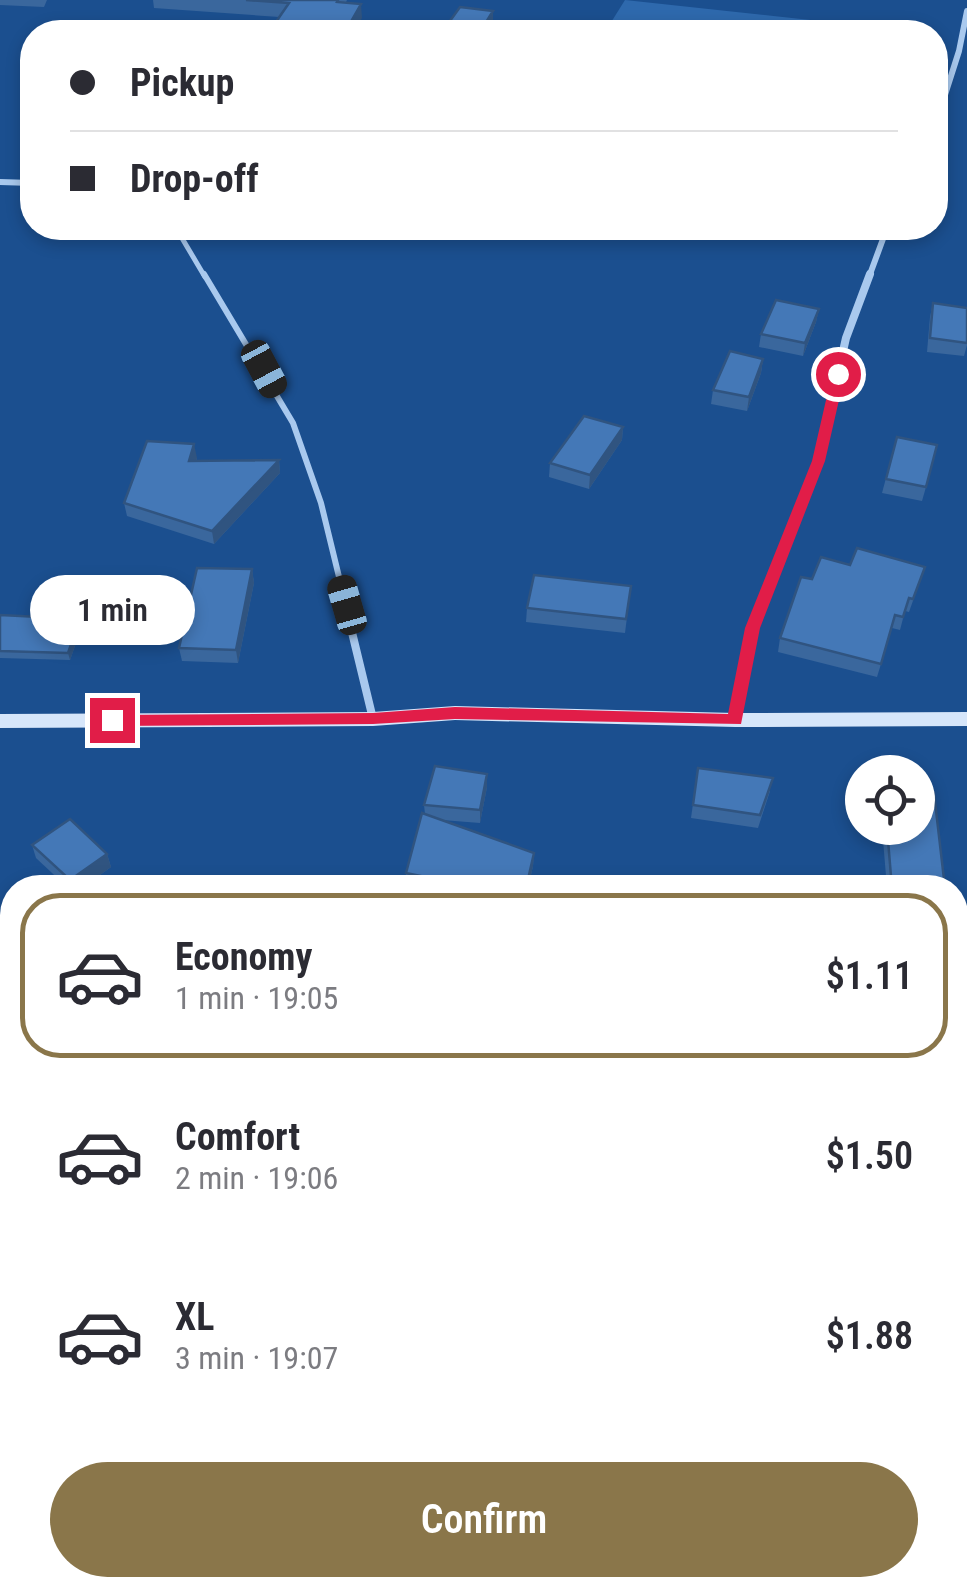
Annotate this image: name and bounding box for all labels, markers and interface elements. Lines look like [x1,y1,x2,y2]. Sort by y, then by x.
text: Pickup [130,61,234,105]
text: Drop-off [130,157,259,201]
car [237,335,291,403]
route start [816,352,861,397]
car [324,572,370,638]
callout: 1 min [29,575,194,645]
text: 1 min [77,591,148,629]
route end [90,698,135,743]
map controls [845,755,935,845]
button: locate [845,755,935,845]
icon: car [55,931,145,1021]
text: Economy [175,935,312,979]
text: $1.11 [826,954,913,998]
text: 1 min · 19:05 [175,979,338,1017]
icon: car [55,1111,145,1201]
text: Comfort [175,1115,300,1159]
text: $1.50 [826,1134,913,1178]
text: 2 min · 19:06 [175,1159,338,1197]
icon: car [55,1291,145,1381]
text: XL [175,1295,214,1339]
text: $1.88 [826,1314,913,1358]
text: 3 min · 19:07 [175,1339,338,1377]
button: Confirm [50,1462,918,1577]

